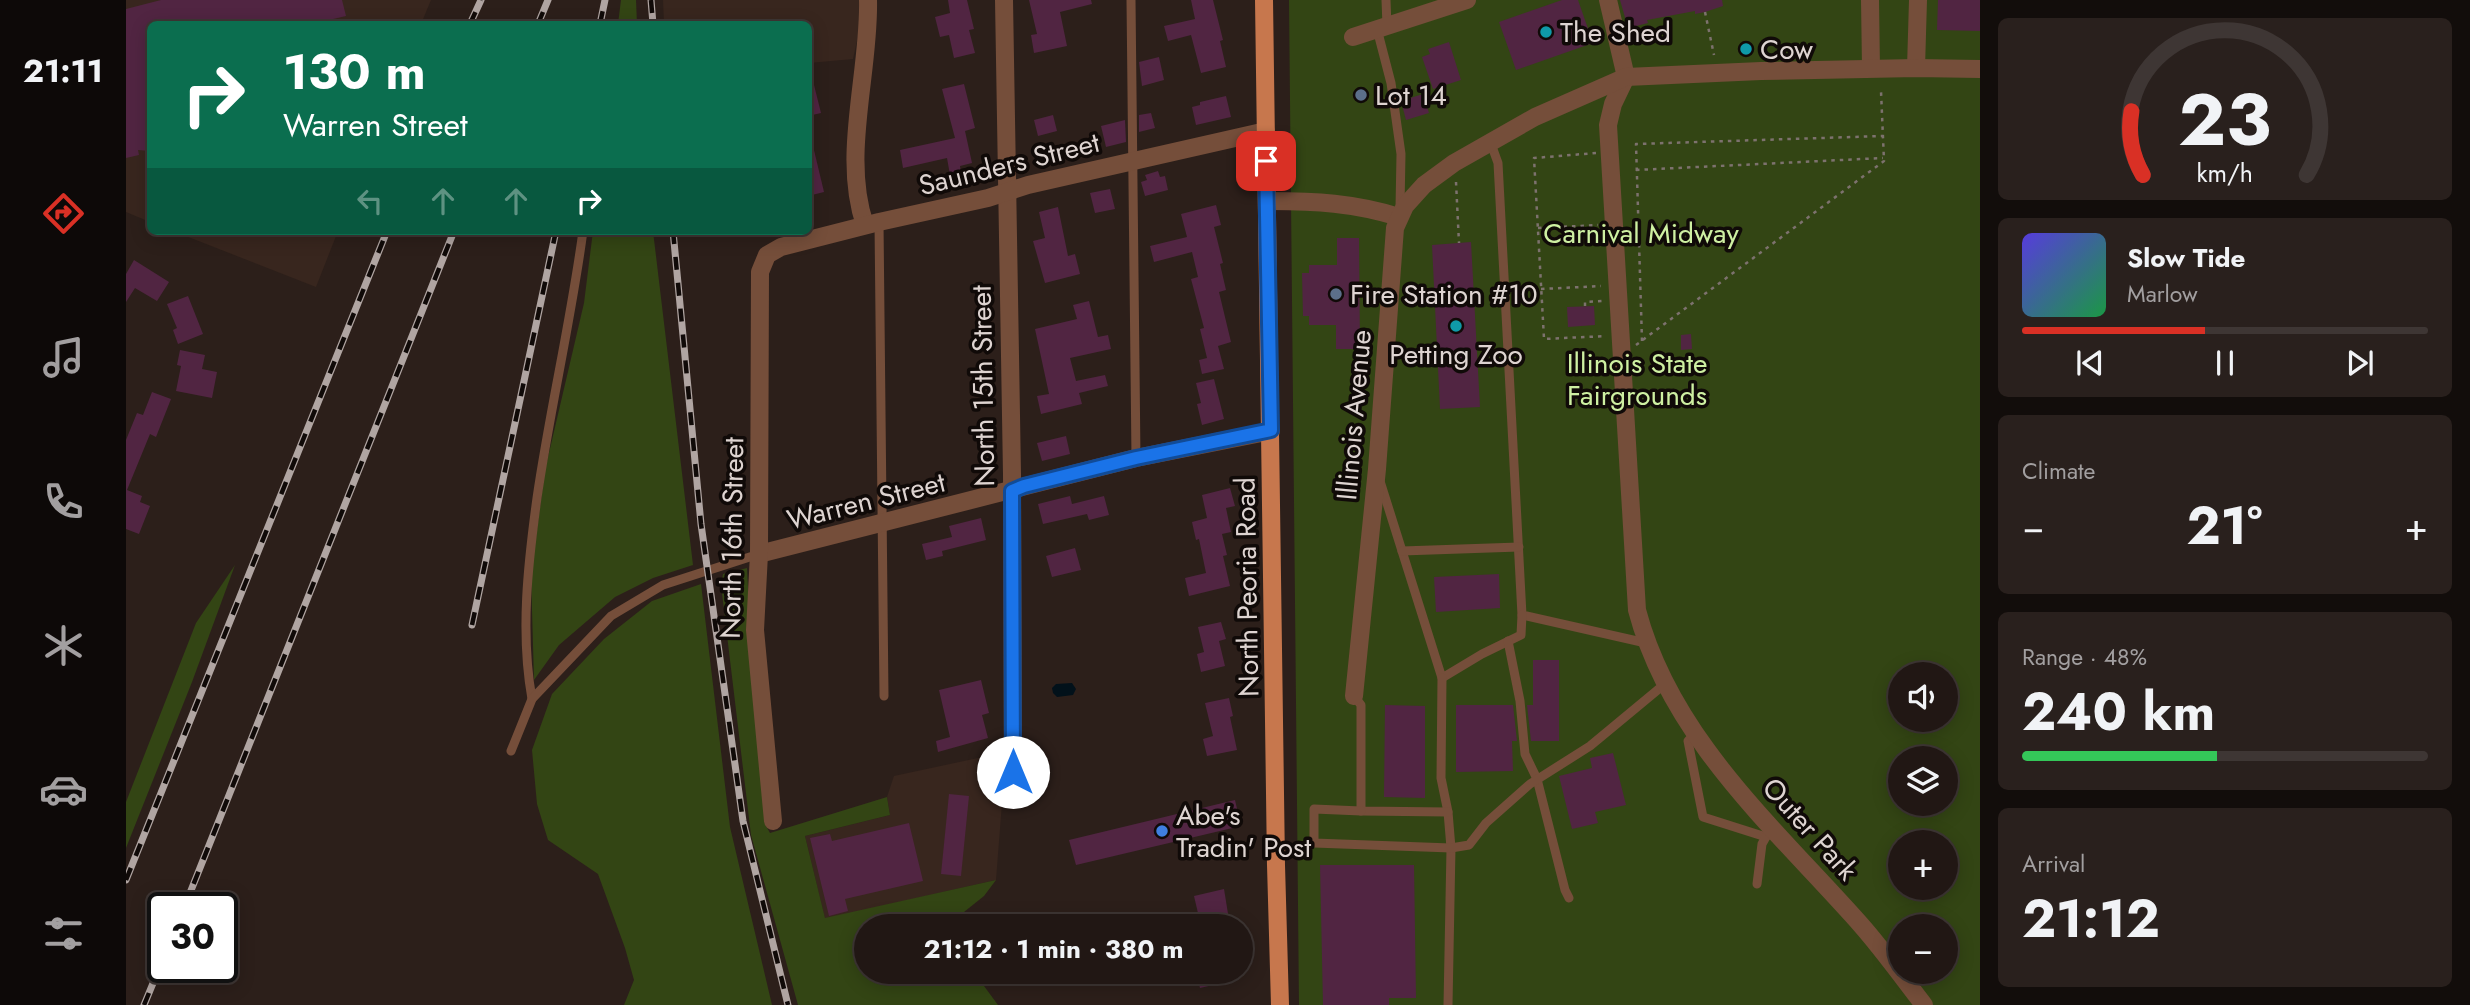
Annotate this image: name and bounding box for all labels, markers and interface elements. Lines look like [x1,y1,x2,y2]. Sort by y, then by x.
place label: The Shed [1560,12,1671,53]
marker: The Shed [1538,24,1554,40]
place label: Cow [1760,29,1813,70]
text: 130 m [283,37,426,107]
marker: Cow [1738,41,1754,57]
text: 21:11 [23,48,103,94]
icon: right [168,49,259,140]
text: 23 [2179,67,2271,172]
place label: Lot 14 [1375,75,1447,116]
marker: Lot 14 [1353,87,1369,103]
text: Warren Street [283,102,468,148]
street label: Saunders Street [914,122,1104,206]
pin [1236,131,1296,191]
icon: arrive [1247,142,1285,180]
text: km/h [2197,155,2253,191]
icon: left [351,182,389,220]
icon: ahead [424,182,462,220]
icon: ahead [497,182,535,220]
icon: right [570,182,608,220]
icon: directions [39,189,88,238]
park label: Carnival Midway [1543,213,1739,254]
text: Slow Tide [2127,239,2246,277]
place label: Fire Station #10 [1350,274,1538,315]
text: Marlow [2127,277,2198,311]
street label: North 15th Street [961,285,1005,487]
marker: Fire Station #10 [1328,286,1344,302]
marker: Petting Zoo [1448,318,1464,334]
street label: Illinois Avenue [1326,328,1382,502]
icon: music [39,333,88,382]
place label: Petting Zoo [1389,334,1523,375]
park label: Illinois State Fairgrounds [1567,343,1707,416]
icon: previous [2071,344,2109,382]
icon: pause [2206,344,2244,382]
icon: next [2341,344,2379,382]
street label: North 16th Street [710,436,754,639]
text: Climate [2022,454,2095,488]
street label: Warren Street [783,462,950,540]
icon: phone [39,477,88,526]
street label: North Peoria Road [1225,477,1269,697]
text: 21° [2187,488,2263,564]
text: − [2022,499,2044,554]
text: + [2405,499,2428,554]
icon: climate [39,621,88,670]
text: Range · 48% [2022,640,2147,674]
map controls [1888,662,1958,984]
button: sound [1888,662,1958,732]
text: 240 km [2022,674,2215,750]
position arrow [976,735,1050,809]
button: layers [1888,746,1958,816]
icon: car [39,765,88,814]
street label: Outer Park [1753,769,1868,890]
place label: Abe's Tradin' Post [1176,795,1311,868]
marker: Abe's Tradin' Post [1154,823,1170,839]
button: + [1888,830,1958,900]
text: Arrival [2022,847,2085,881]
text: 21:12 [2022,881,2160,957]
speed limit sign: 30 [147,892,238,983]
icon: filters [39,909,88,958]
button: − [1888,914,1958,984]
text: 21:12 · 1 min · 380 m [923,930,1184,968]

